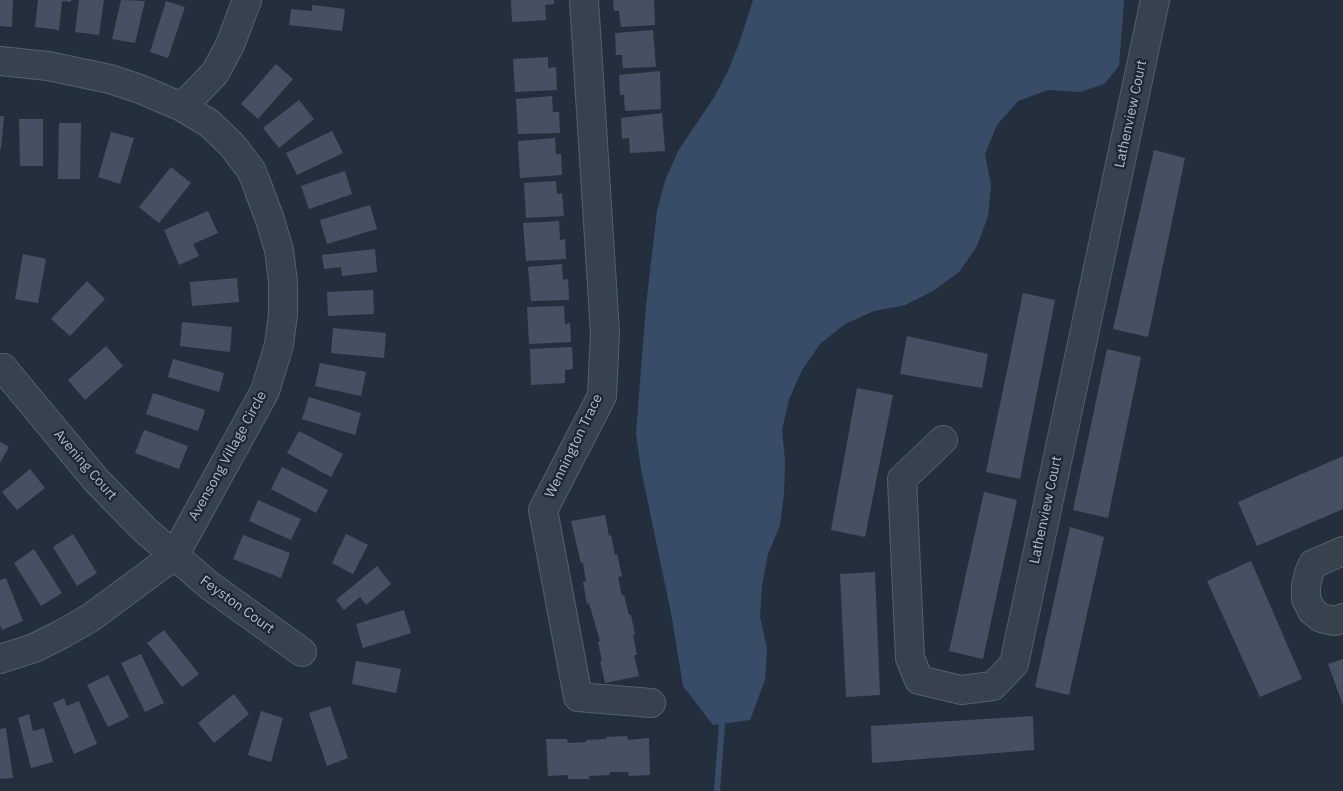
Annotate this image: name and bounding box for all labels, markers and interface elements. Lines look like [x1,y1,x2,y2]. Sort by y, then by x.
street label: Lathenview Court [1111,59,1151,169]
street label: Avensong Village Circle [185,388,271,524]
street label: Wennington Trace [542,391,606,501]
street label: Avening Court [50,426,120,504]
street label: Lathenview Court [1026,455,1066,565]
street label: Feyston Court [197,573,277,637]

